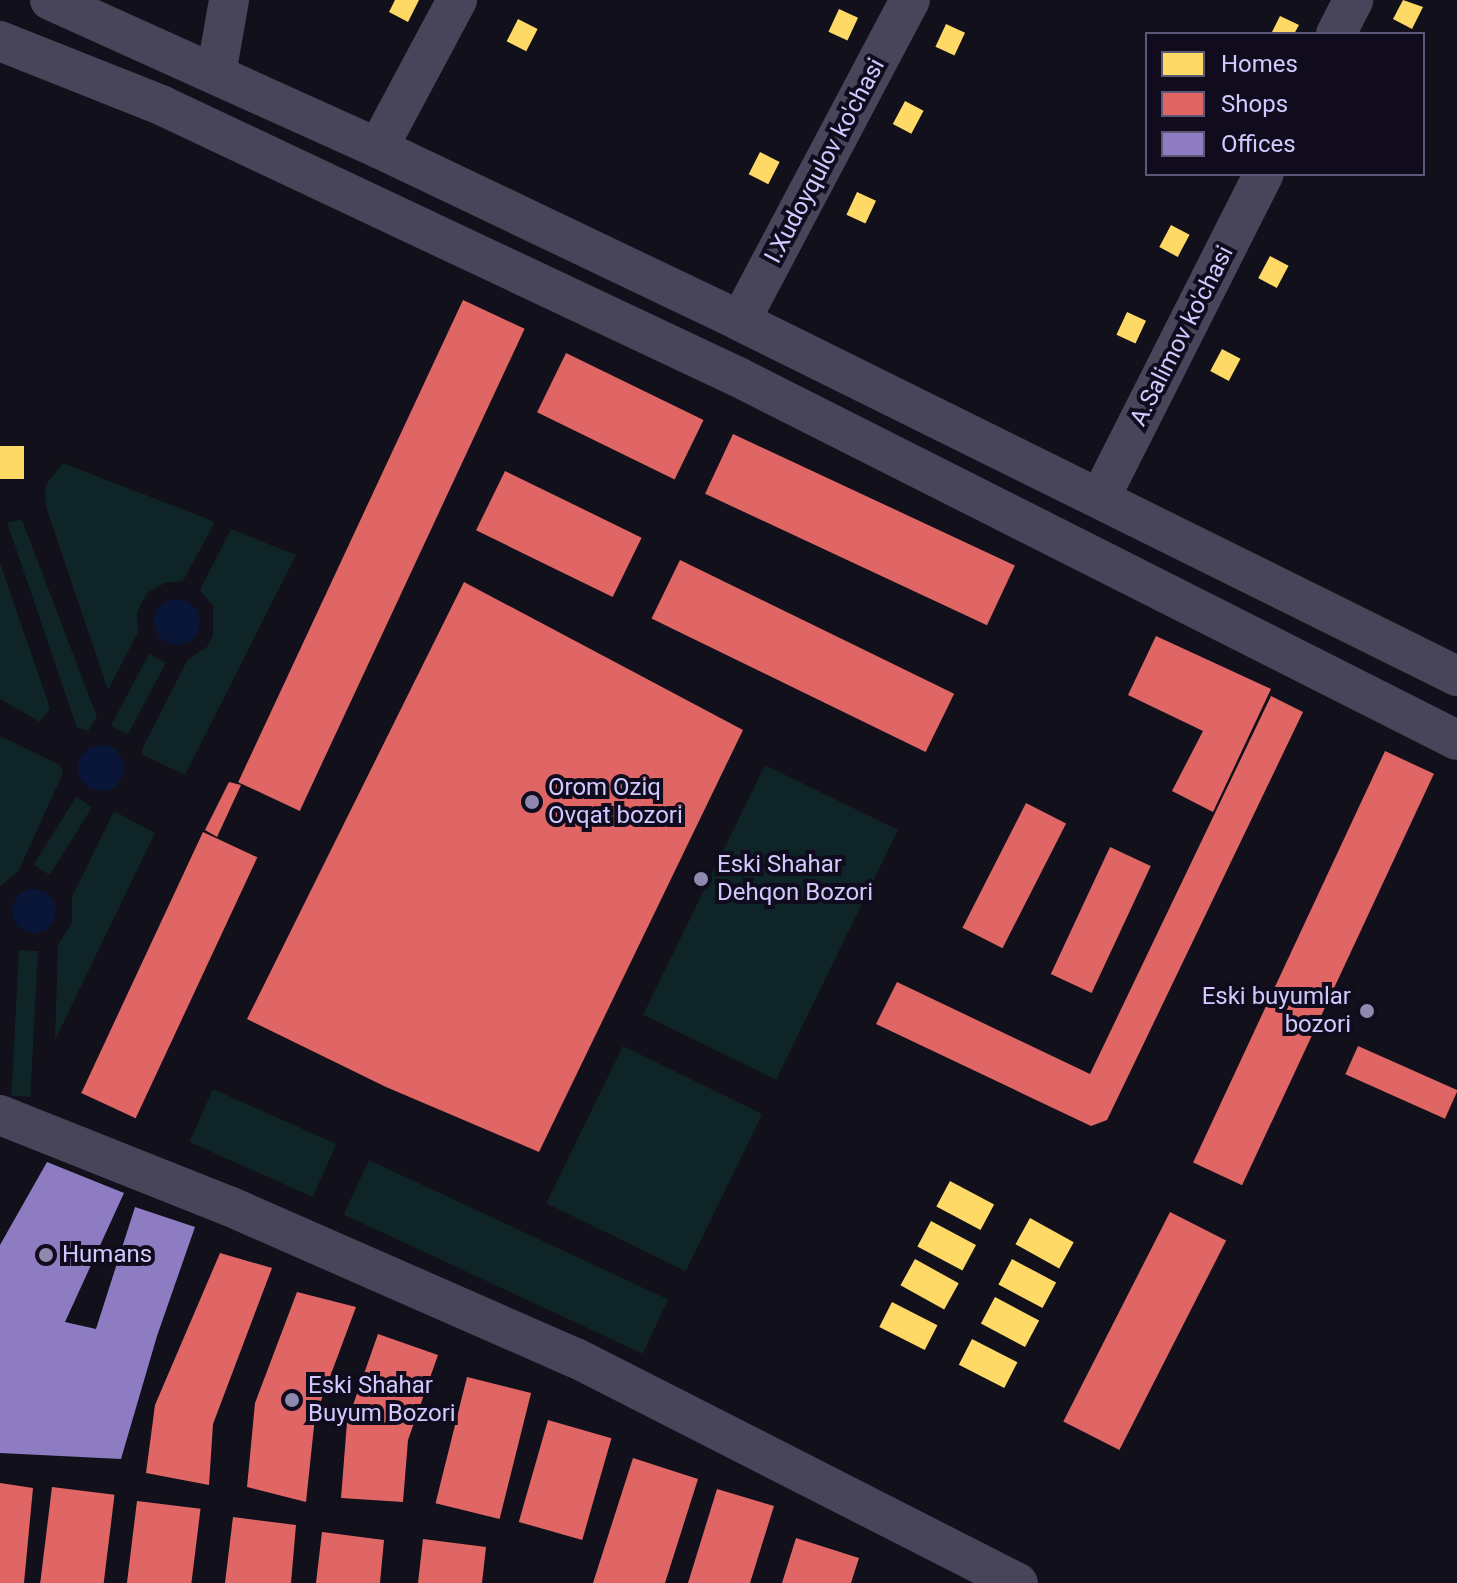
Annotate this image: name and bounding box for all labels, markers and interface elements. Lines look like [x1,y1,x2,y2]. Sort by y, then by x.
legend [1145,32,1425,176]
text: Homes [1221,50,1298,78]
street label: I.Xudoyqulov ko'chasi [759,54,891,268]
text: Shops [1221,90,1288,118]
text: Offices [1221,130,1296,158]
street label: A.Salimov ko'chasi [1124,241,1240,431]
place label: Orom Oziq Ovqat bozori [548,774,683,830]
marker: Orom Oziq Ovqat bozori [523,793,541,811]
place label: Eski Shahar Dehqon Bozori [717,851,873,907]
marker: Eski Shahar Dehqon Bozori [692,870,710,888]
place label: Eski buyumlar bozori [1202,983,1351,1039]
marker: Eski buyumlar bozori [1358,1002,1376,1020]
place label: Humans [62,1241,152,1269]
marker: Humans [37,1246,55,1264]
place label: Eski Shahar Buyum Bozori [308,1372,456,1428]
marker: Eski Shahar Buyum Bozori [283,1391,301,1409]

